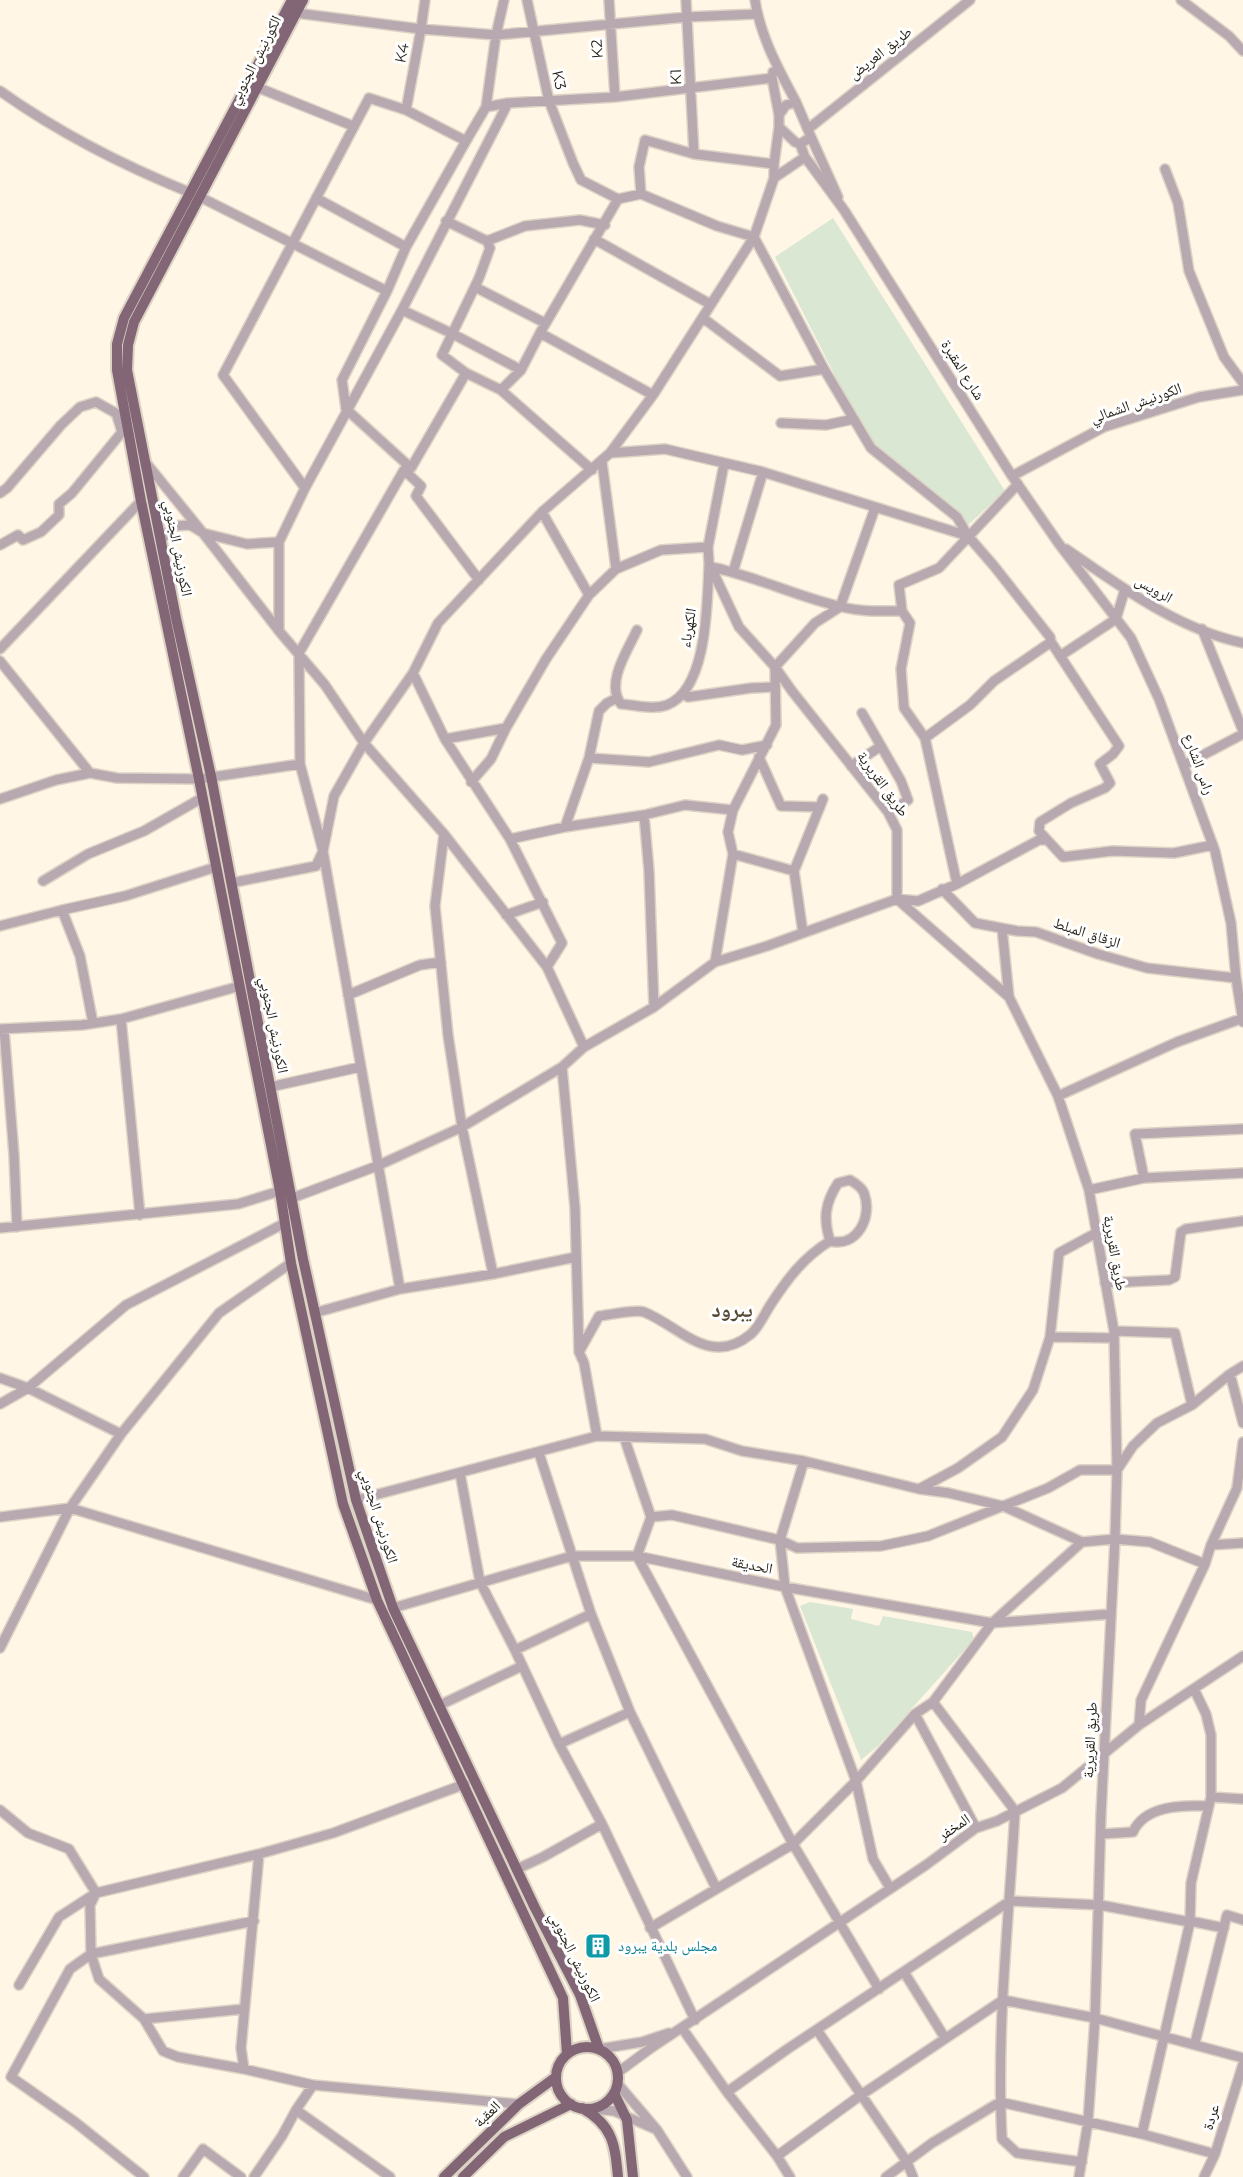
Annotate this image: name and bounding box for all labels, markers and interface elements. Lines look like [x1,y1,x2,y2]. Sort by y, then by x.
street label: الكورنيش الجنوبي [224,12,288,109]
street label: طريق العريض [844,22,916,84]
street label: K2 [586,39,607,59]
street label: K4 [390,41,413,64]
street label: K3 [548,68,571,91]
street label: K1 [666,68,685,86]
street label: شارع المقبرة [937,336,989,404]
street label: الكورنيش الشمالي [1088,378,1185,430]
street label: الكورنيش الجنوبي [157,498,197,598]
street label: الرويس [1132,570,1176,608]
street label: الكهرباء [675,607,700,649]
street label: راس الشارع [1179,731,1219,798]
street label: طريق القريرية [852,747,914,821]
street label: الزقاق المبلط [1051,913,1123,953]
street label: الكورنيش الجنوبي [253,975,293,1075]
street label: طريق القريرية [1099,1214,1131,1292]
district label: يبرود [711,1297,753,1322]
street label: الكورنيش الجنوبي [353,1466,403,1566]
street label: الحديقة [730,1551,774,1578]
street label: طريق القريرية [1078,1701,1102,1779]
street label: المخفر [933,1809,973,1845]
street label: الكورنيش الجنوبي [543,1909,605,2006]
building icon: مجلس بلدية يبرود [583,1931,613,1961]
place label: مجلس بلدية يبرود [618,1936,717,1956]
street label: العقبة [469,2096,504,2131]
street label: عردة [1198,2101,1224,2132]

